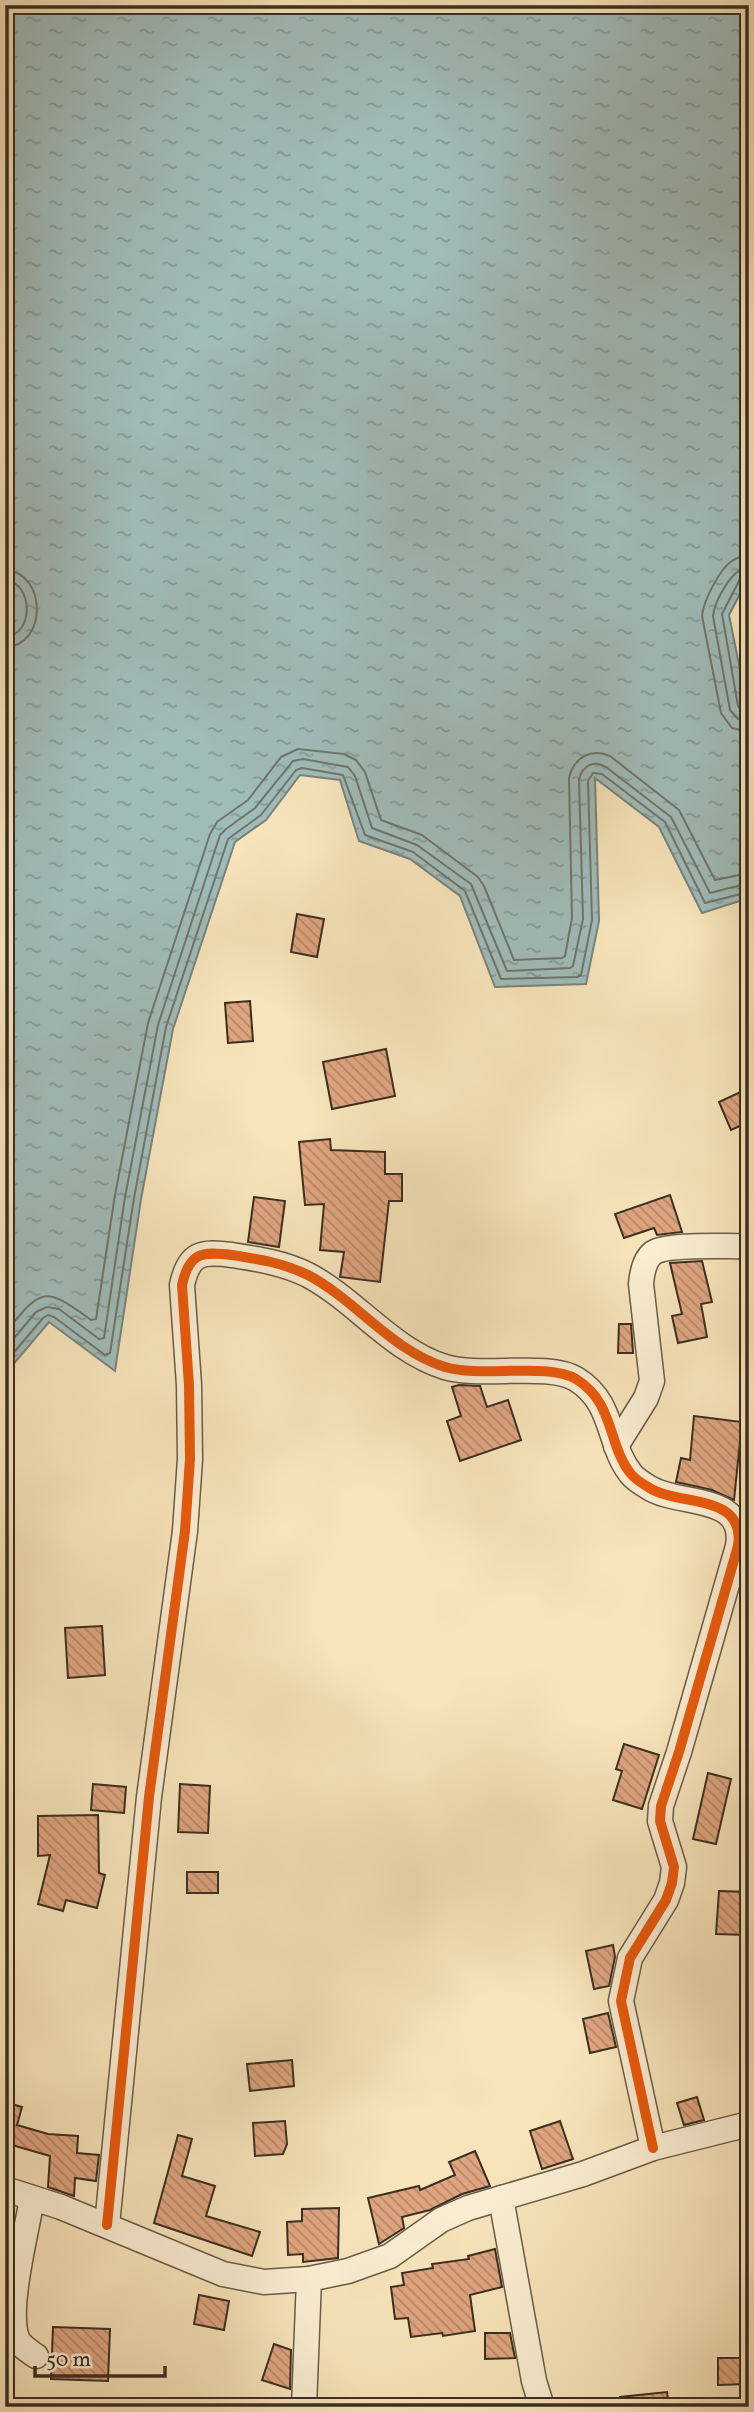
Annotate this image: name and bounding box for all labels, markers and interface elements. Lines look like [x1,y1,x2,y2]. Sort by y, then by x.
scale bar [35,2335,164,2379]
text: 50 m [46,2346,91,2375]

